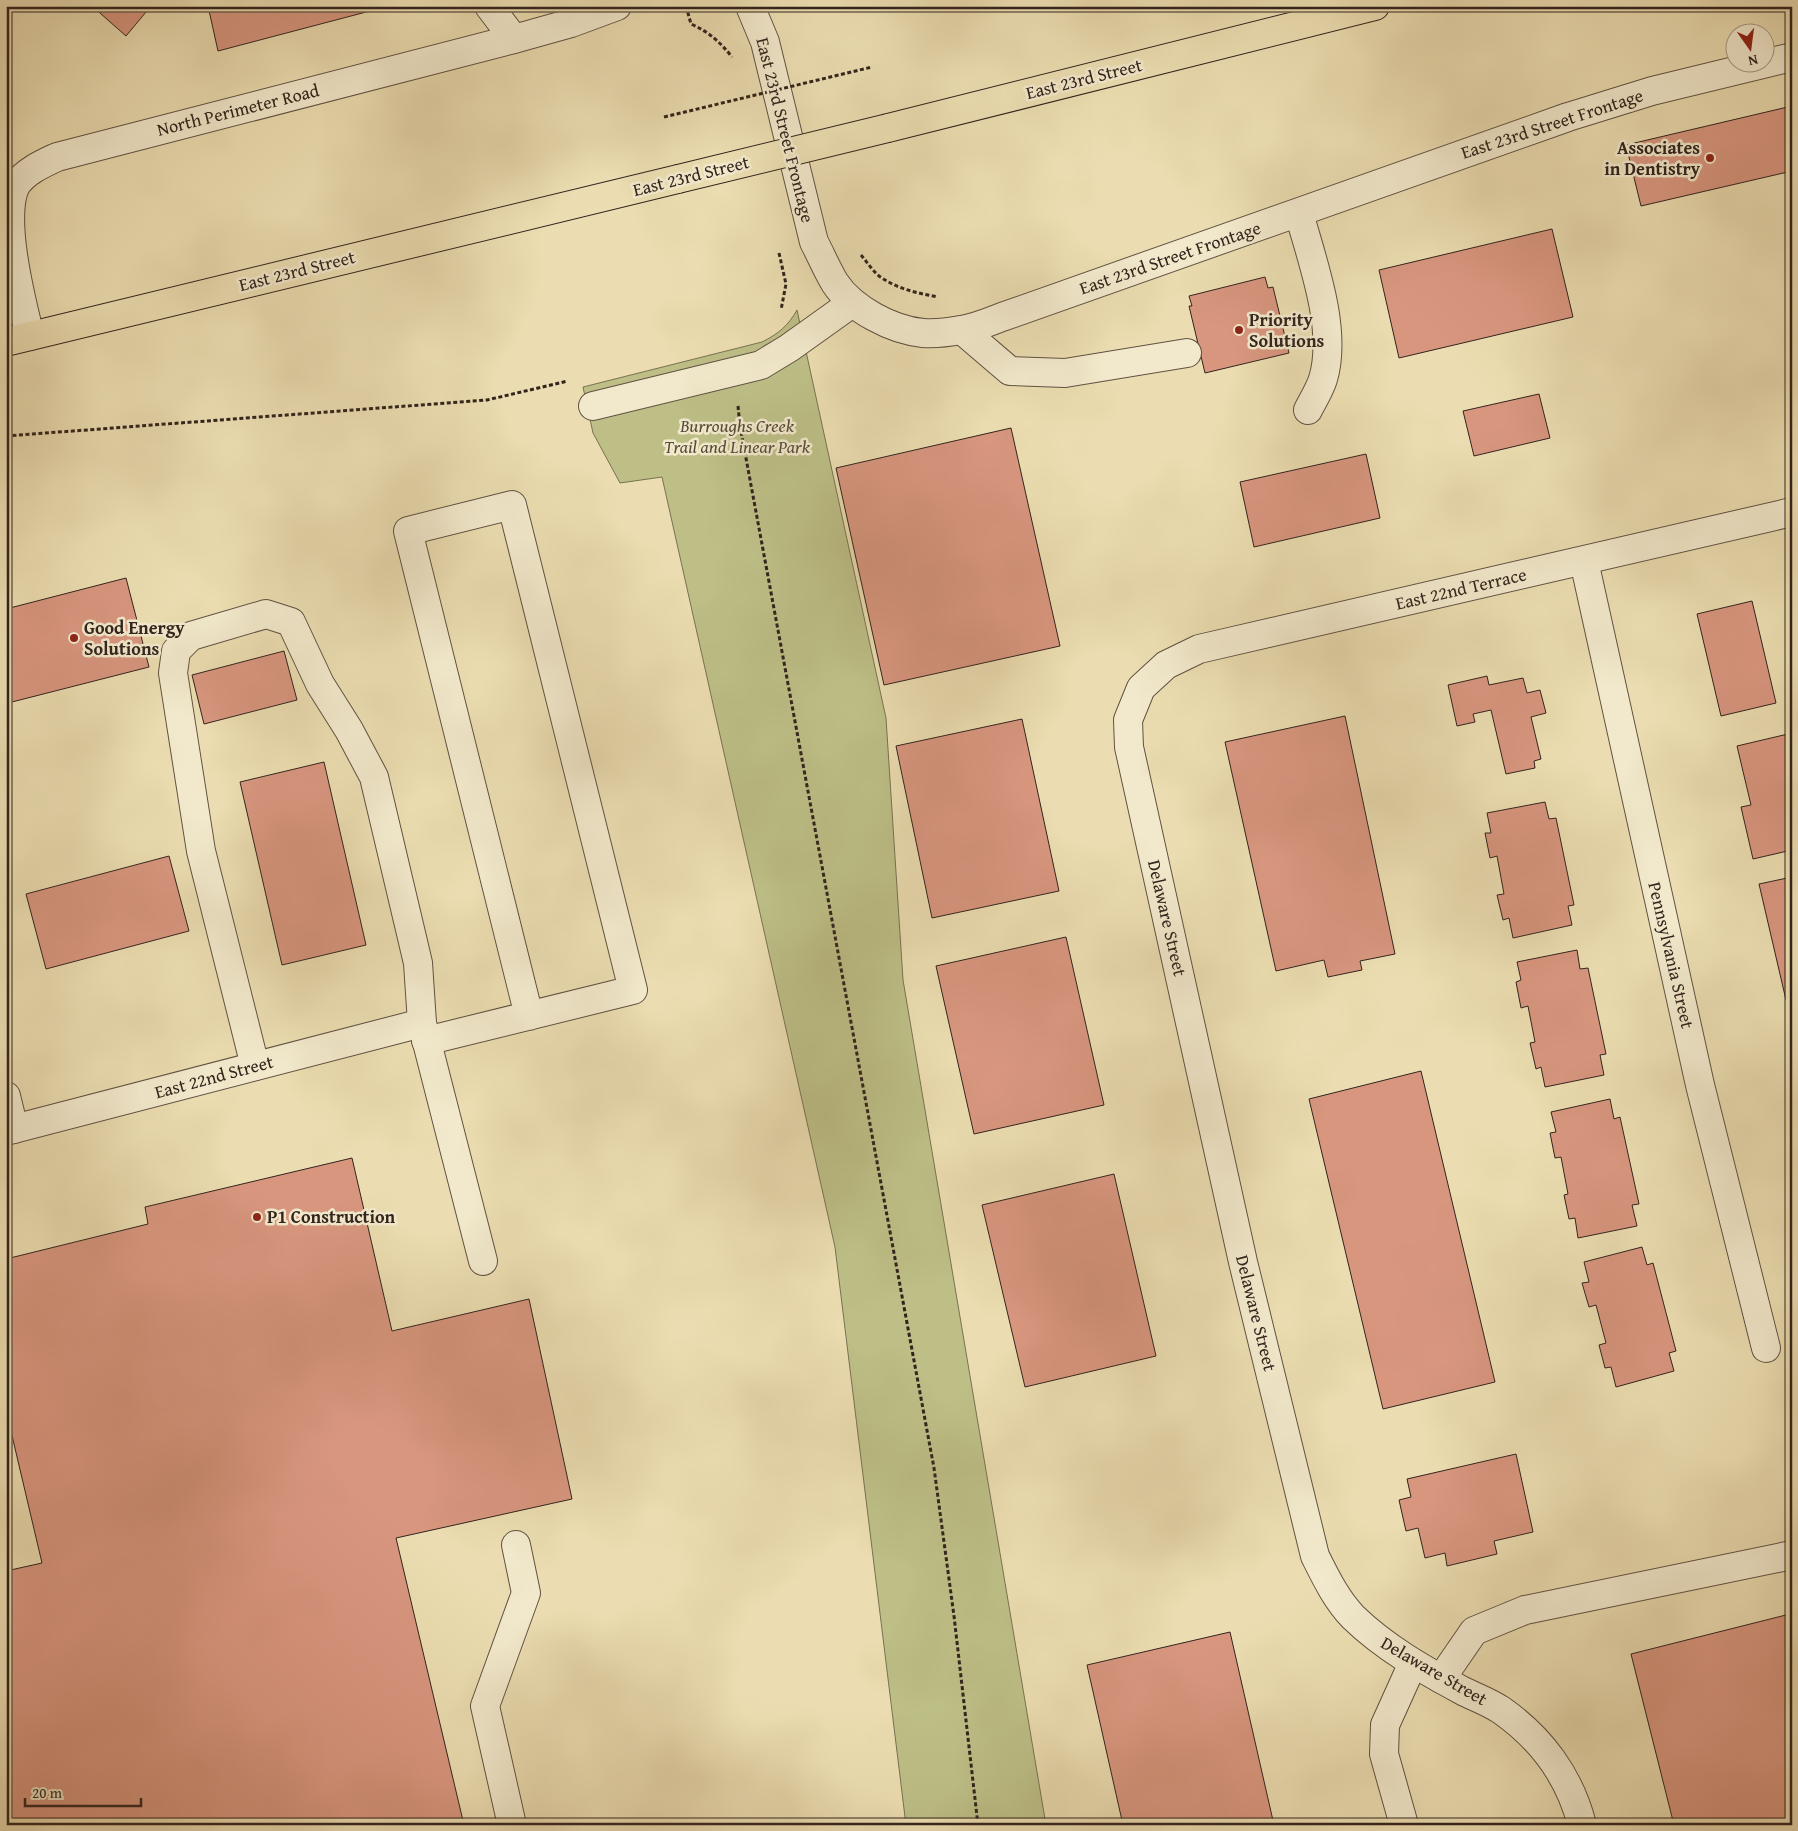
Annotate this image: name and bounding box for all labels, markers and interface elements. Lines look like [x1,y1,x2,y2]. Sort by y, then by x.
north arrow [1726,22,1776,72]
street label: East 23rd Street Frontage [749,34,822,225]
text: N [1746,50,1760,72]
street label: East 23rd Street [1023,51,1145,106]
street label: North Perimeter Road [154,76,322,143]
street label: East 23rd Street Frontage [1457,81,1646,166]
place label: Associates in Dentistry [1604,134,1701,182]
street label: East 23rd Street [630,148,752,203]
marker: Associates in Dentistry [1704,152,1716,164]
street label: East 23rd Street Frontage [1076,214,1264,301]
street label: East 23rd Street [236,243,358,298]
place label: Priority Solutions [1249,306,1325,354]
marker: Priority Solutions [1233,324,1245,336]
park label: Burroughs Creek Trail and Linear Park [664,412,811,460]
street label: East 22nd Terrace [1393,560,1529,617]
place label: Good Energy Solutions [84,614,185,662]
marker: Good Energy Solutions [68,632,80,644]
street label: Delaware Street [1141,857,1194,979]
street label: Pennsylvania Street [1641,879,1702,1032]
street label: East 22nd Street [152,1048,277,1105]
place label: P1 Construction [267,1203,396,1230]
marker: P1 Construction [251,1211,263,1223]
street label: Delaware Street [1229,1252,1284,1374]
street label: Delaware Street [1376,1629,1493,1712]
scale bar [25,1776,141,1808]
text: 20 m [32,1782,63,1803]

